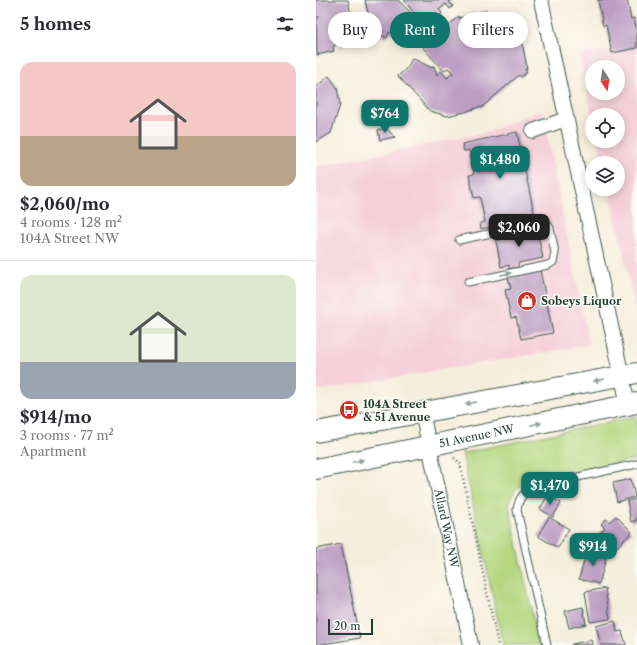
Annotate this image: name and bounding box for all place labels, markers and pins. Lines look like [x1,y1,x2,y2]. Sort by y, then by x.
pin: $764 [361,100,409,134]
pin: $1,480 [467,146,533,180]
pin: $2,060 [486,214,552,248]
shop icon: Sobeys Liquor [516,290,538,312]
place label: Sobeys Liquor [541,294,622,308]
place label: 104A Street & 51 Avenue [363,397,431,424]
bus stop icon: 104A Street & 51 Avenue [338,399,360,421]
pin: $1,470 [517,472,583,506]
pin: $914 [569,533,617,567]

